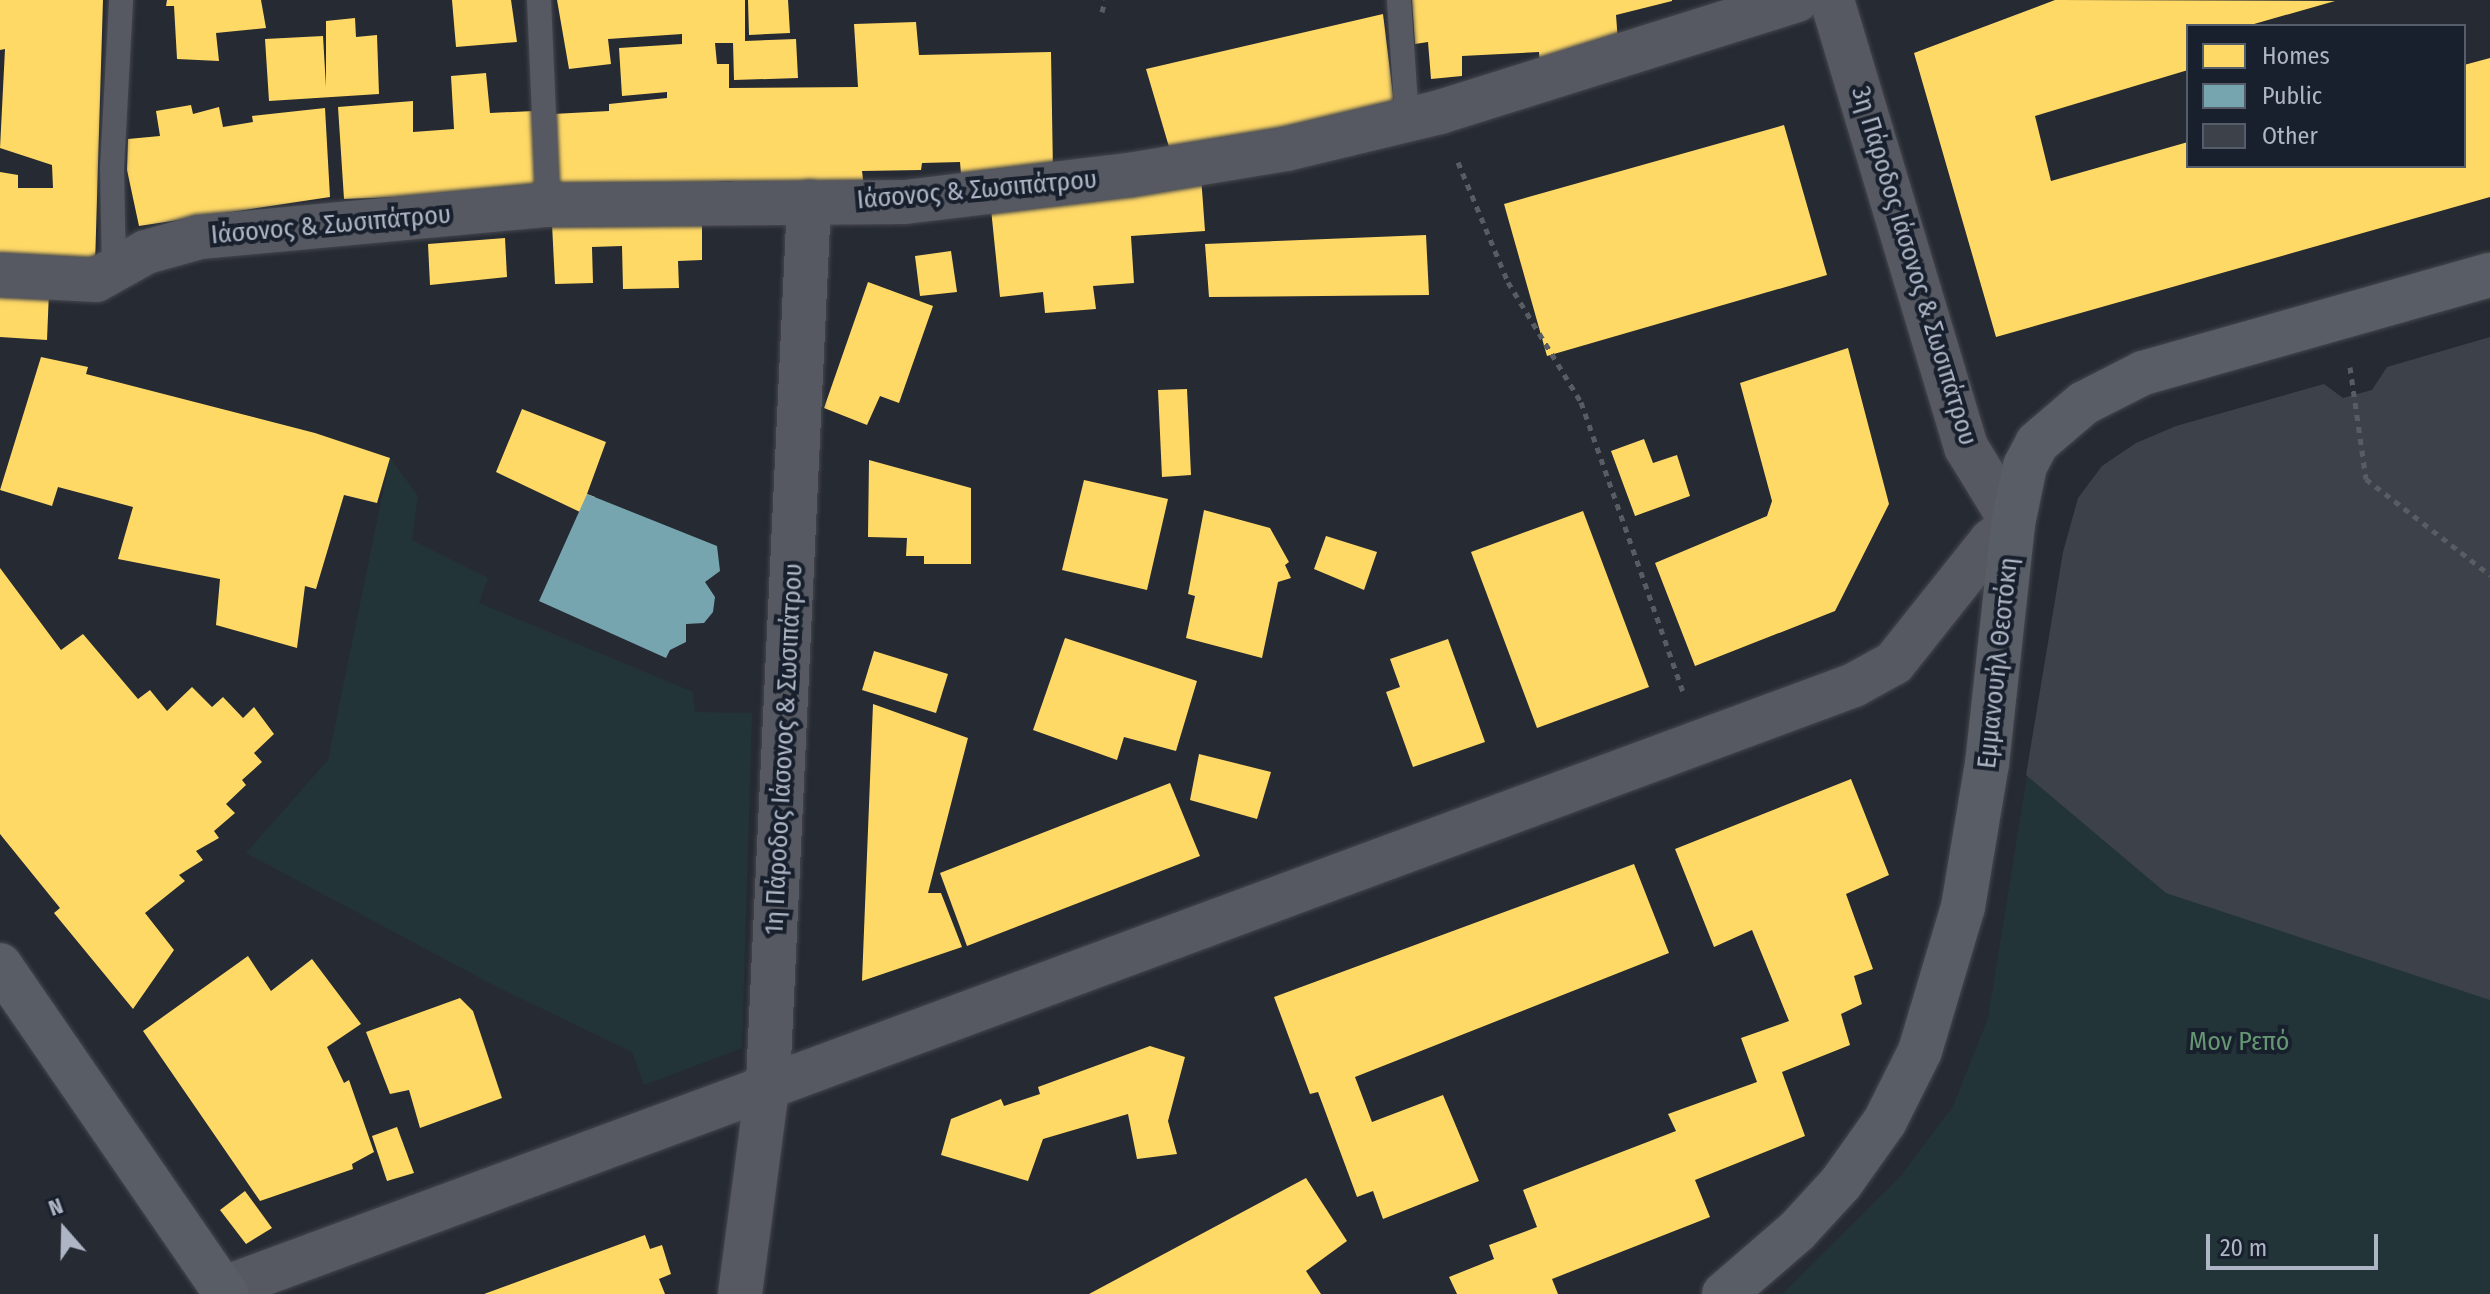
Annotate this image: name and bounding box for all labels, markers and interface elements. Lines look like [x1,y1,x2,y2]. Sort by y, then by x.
legend [2186,24,2466,168]
text: Homes [2262,42,2330,70]
text: Public [2262,82,2322,110]
street label: 3η Πάροδος Ιάσονος & Σωσιπάτρου [1844,83,1984,449]
text: Other [2262,122,2318,150]
street label: Ιάσονος & Σωσιπάτρου [856,164,1098,216]
street label: Ιάσονος & Σωσιπάτρου [210,199,452,251]
street label: Εμμανουήλ Θεοτόκη [1971,556,2025,770]
street label: 1η Πάροδος Ιάσονος & Σωσιπάτρου [759,562,809,936]
park label: Μον Ρεπό [2189,1026,2289,1058]
north arrow [24,1190,104,1270]
text: N [45,1192,66,1222]
scale bar [2210,1218,2382,1268]
text: 20 m [2220,1234,2267,1262]

